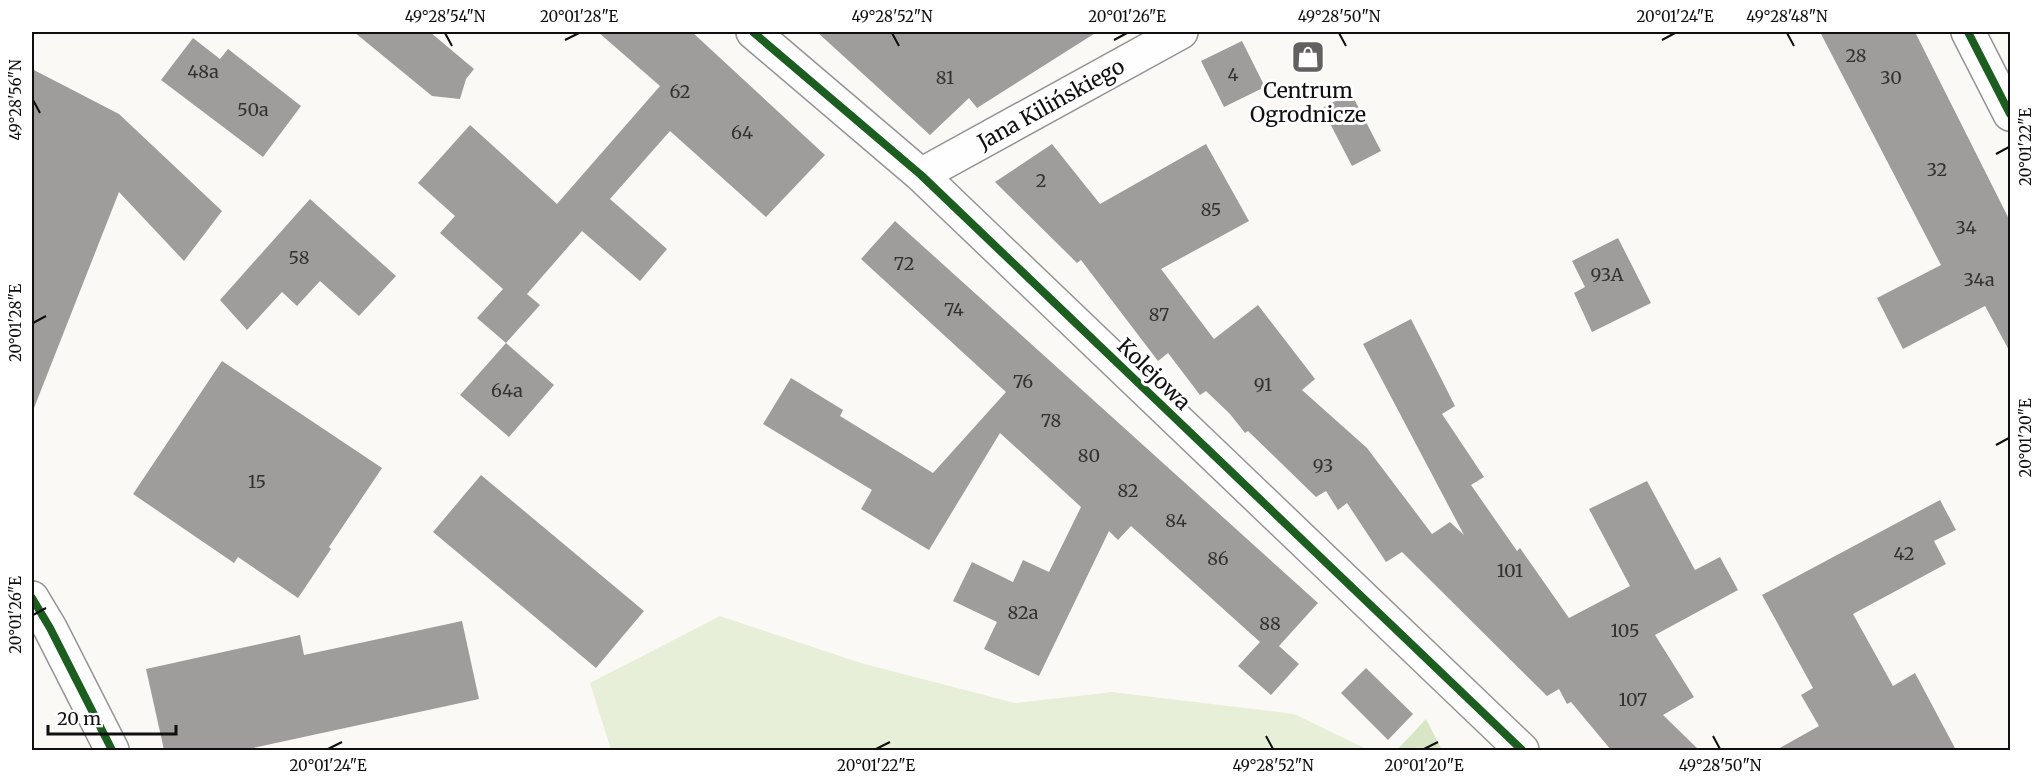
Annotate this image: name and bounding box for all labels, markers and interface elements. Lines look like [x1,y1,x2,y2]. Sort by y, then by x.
text: 49°28'54"N [405,7,486,26]
text: 20°01'28"E [540,7,619,26]
text: 49°28'52"N [851,7,933,26]
text: 20°01'26"E [1088,7,1166,26]
text: 49°28'50"N [1298,7,1381,26]
text: 20°01'24"E [1637,7,1714,26]
text: 49°28'48"N [1746,7,1828,26]
shop icon: Centrum Ogrodnicze [1290,39,1326,75]
house number: 28 [1845,44,1867,67]
street label: Jana Kilińskiego [972,53,1129,156]
text: 49°28'56"N [6,59,25,141]
house number: 48a [187,60,219,83]
house number: 4 [1227,63,1239,86]
house number: 81 [936,66,954,89]
house number: 30 [1880,66,1902,89]
place label: Centrum Ogrodnicze [1250,77,1366,128]
house number: 62 [670,80,690,103]
house number: 50a [237,98,269,121]
text: 20°01'22"E [2016,108,2035,186]
house number: 64 [731,121,753,144]
house number: 32 [1927,158,1947,181]
house number: 2 [1036,169,1046,192]
house number: 85 [1201,198,1221,221]
house number: 34 [1955,216,1977,239]
house number: 58 [289,246,309,269]
house number: 72 [894,252,914,275]
house number: 93A [1591,263,1624,286]
house number: 34a [1963,268,1995,291]
text: 20°01'28"E [6,283,25,362]
house number: 74 [944,298,964,321]
house number: 87 [1149,303,1169,326]
street label: Kolejowa [1112,332,1196,416]
house number: 76 [1013,370,1033,393]
house number: 91 [1254,373,1272,396]
house number: 64a [491,379,523,402]
text: 20°01'20"E [2016,398,2035,477]
house number: 78 [1041,409,1061,432]
house number: 80 [1078,444,1100,467]
house number: 93 [1313,454,1333,477]
house number: 15 [248,470,266,493]
house number: 82 [1117,479,1139,502]
house number: 84 [1165,509,1187,532]
house number: 42 [1894,542,1914,565]
house number: 86 [1207,547,1229,570]
house number: 101 [1497,559,1523,582]
text: 20°01'26"E [6,576,25,654]
house number: 82a [1008,601,1039,624]
house number: 88 [1259,612,1281,635]
house number: 105 [1610,619,1640,642]
house number: 107 [1619,688,1647,711]
scale bar [48,698,176,736]
text: 20 m [57,707,101,730]
text: 20°01'24"E [290,756,367,775]
text: 20°01'22"E [837,756,915,775]
text: 49°28'52"N [1232,756,1314,775]
text: 20°01'20"E [1385,756,1464,775]
text: 49°28'50"N [1679,756,1762,775]

